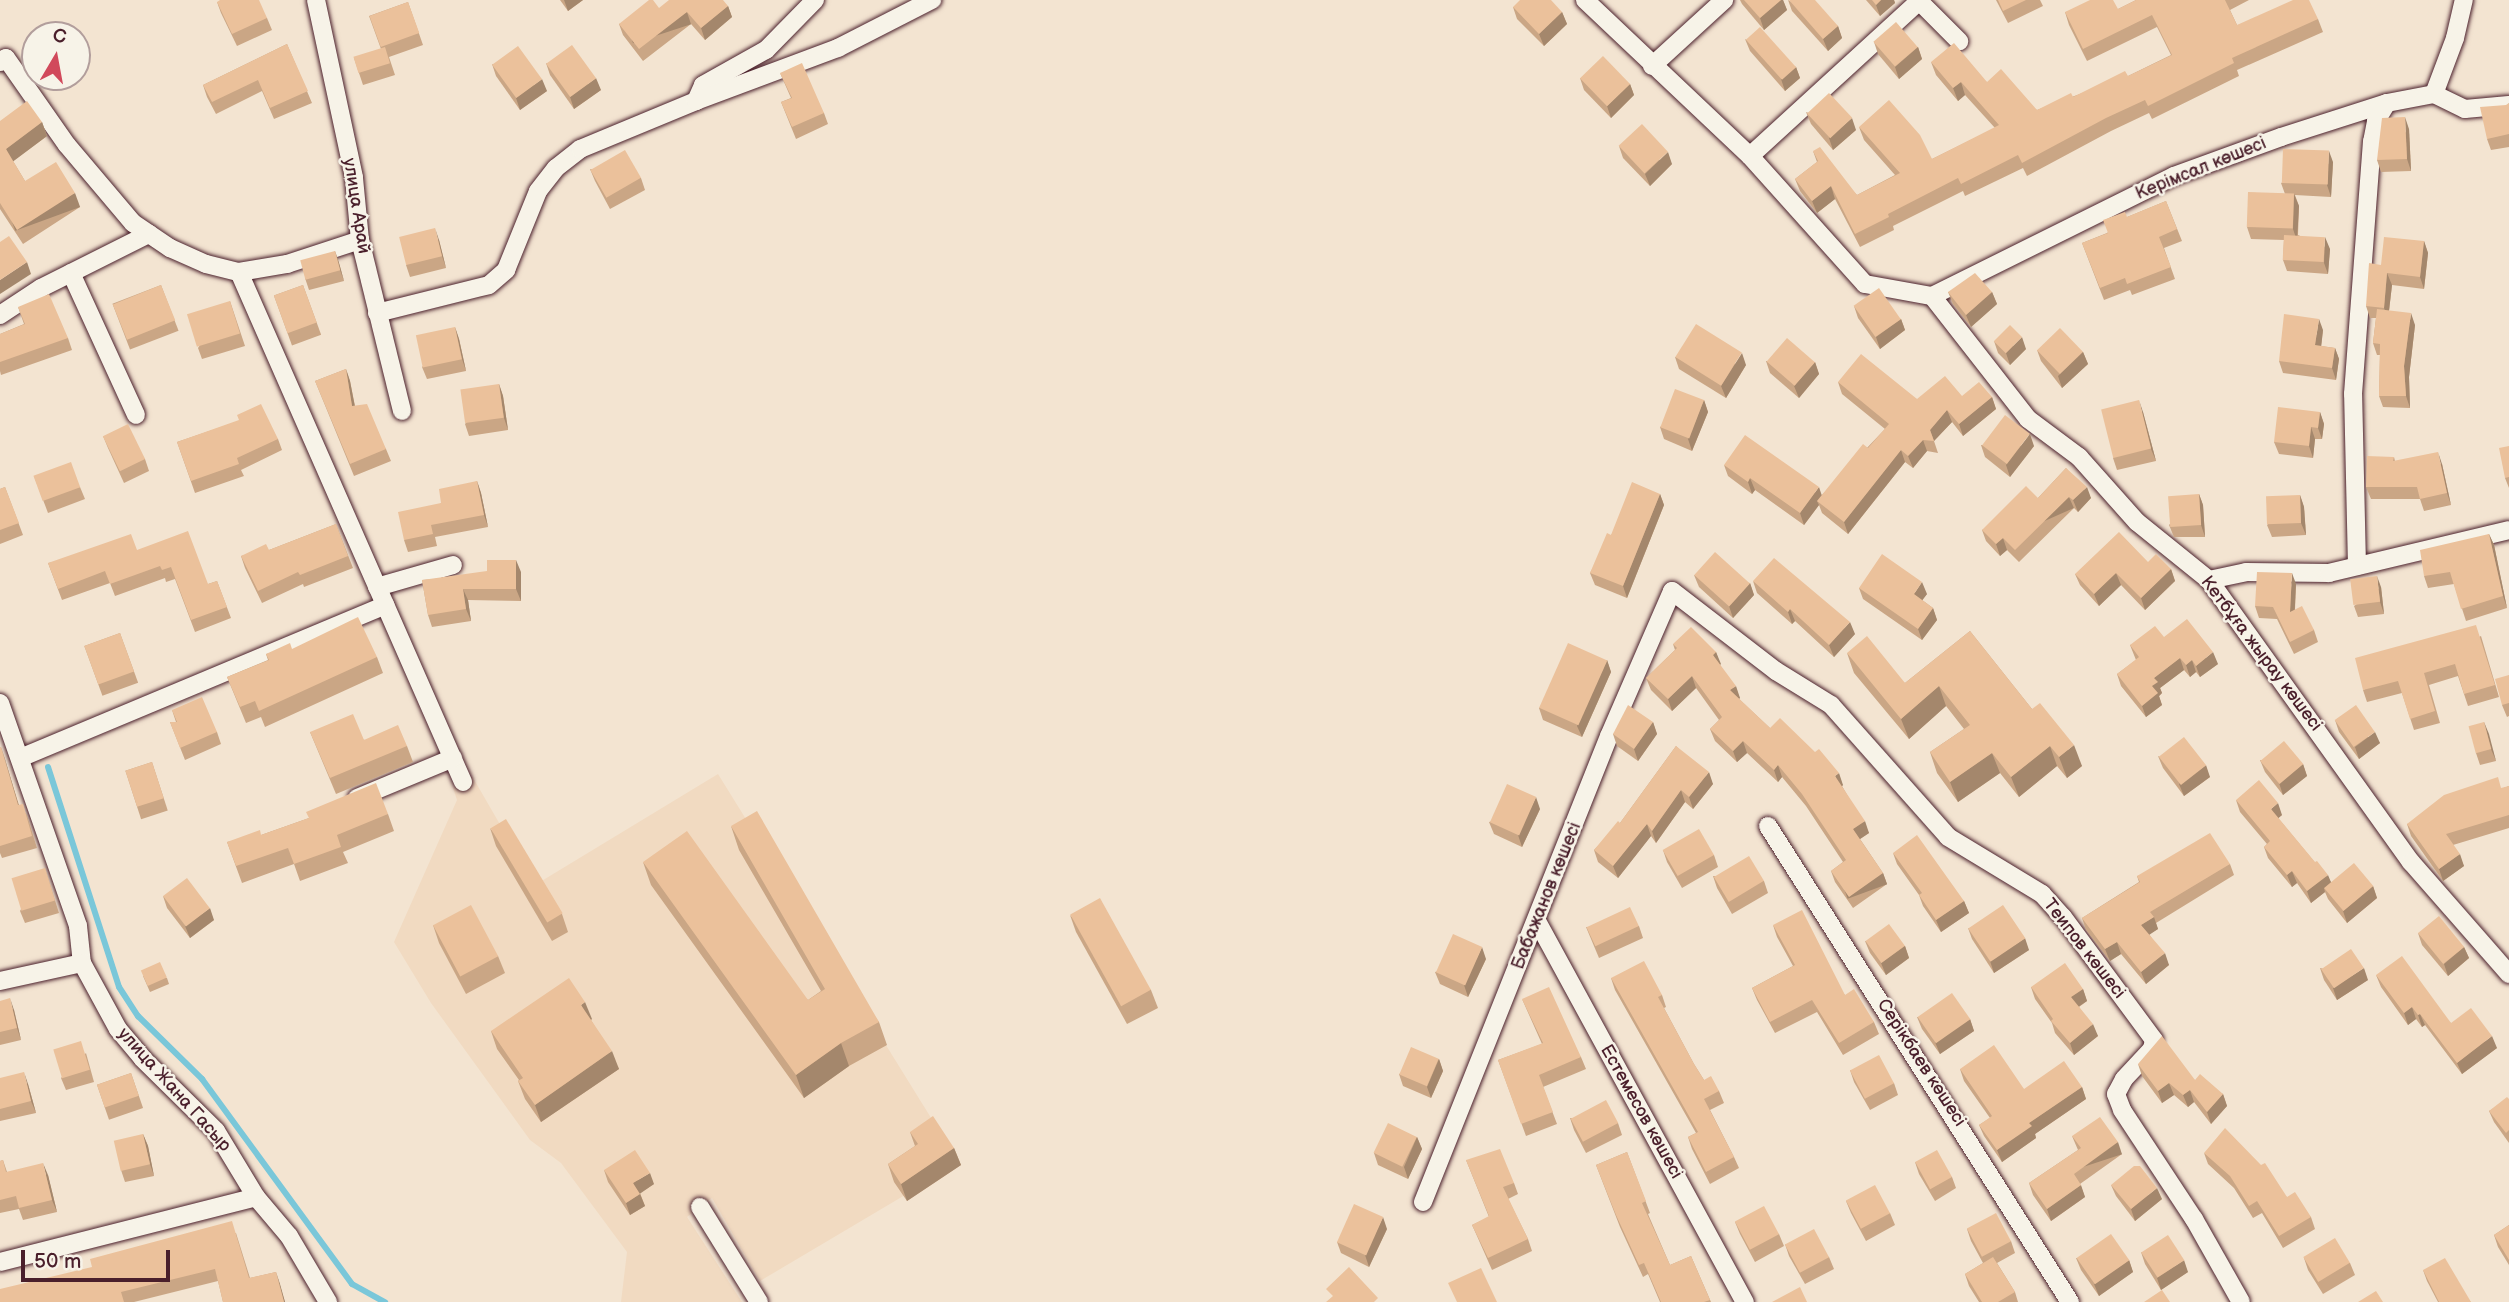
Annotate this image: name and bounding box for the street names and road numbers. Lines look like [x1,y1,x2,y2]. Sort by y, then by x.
street label: Керімсал көшесі [2132,133,2270,205]
street label: улица Арай [338,157,374,255]
street label: Кетбұға жырау көшесі [2196,572,2326,736]
street label: Бабажанов көшесі [1508,819,1586,973]
street label: Теипов көшесі [2038,895,2130,1003]
street label: Серікбаев көшесі [1872,995,1970,1131]
street label: улица Жана Гасыр [113,1024,235,1156]
street label: Естемесов көшесі [1595,1041,1687,1183]

